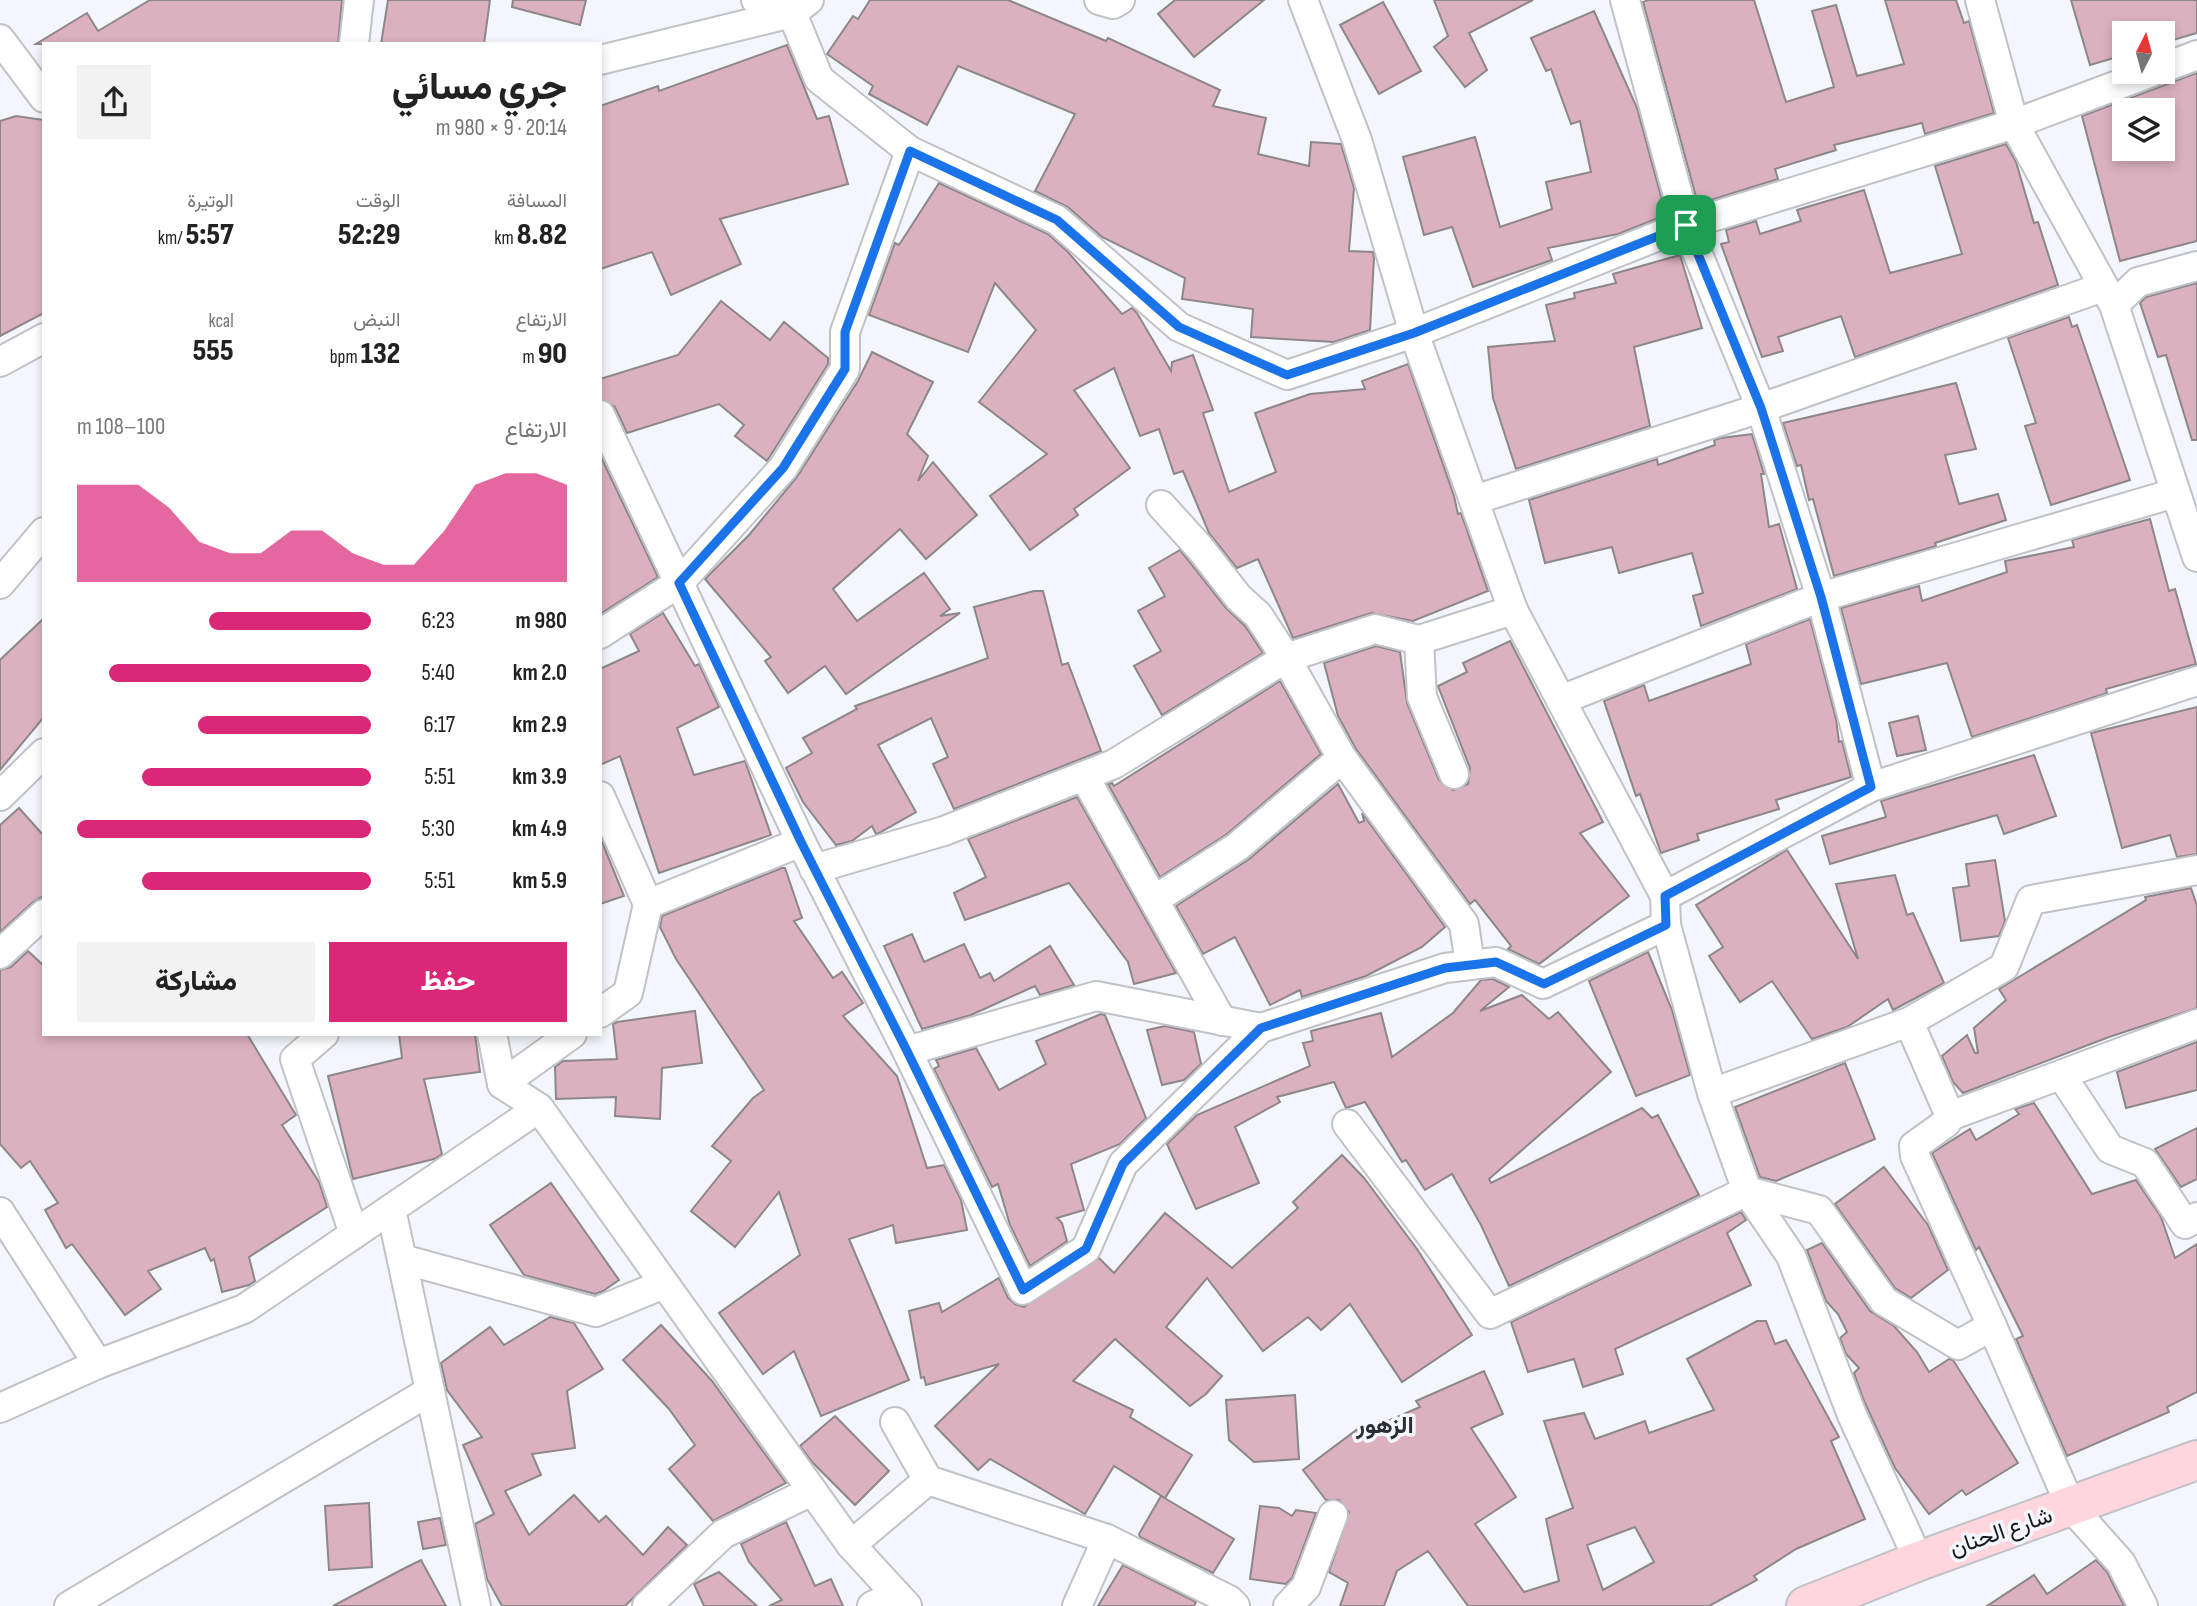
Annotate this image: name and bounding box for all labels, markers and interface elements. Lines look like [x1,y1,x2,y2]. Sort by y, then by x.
north arrow [2112,21,2175,84]
map controls [2112,21,2175,161]
button: share [77,65,151,139]
text: جري مسائي [392,65,567,110]
button: layers [2112,98,2175,161]
text: 20:14 · 9 × 980 m [436,114,567,142]
text: الوتيرة [187,190,234,213]
text: الوقت [356,190,400,213]
text: المسافة [507,190,567,213]
pin [1656,195,1716,255]
icon: arrive [1667,206,1705,244]
text: 5:57 [186,217,234,253]
text: 52:29 [338,217,400,253]
text: 8.82 [517,217,567,253]
text: /km [158,227,186,250]
text: km [494,227,517,250]
text: النبض [353,309,400,332]
text: الارتفاع [515,309,567,332]
text: kcal [209,310,234,333]
text: 555 [193,333,234,369]
text: 132 [361,336,400,372]
text: 90 [538,336,567,372]
text: bpm [330,346,361,369]
text: m [522,346,538,369]
text: 100–108 m [77,413,165,441]
text: الارتفاع [505,416,567,444]
text: 6:23 [421,607,455,635]
text: 980 m [515,607,567,635]
text: 5:40 [422,659,455,687]
text: 2.0 km [513,659,567,687]
text: 6:17 [423,711,455,739]
text: 2.9 km [513,711,567,739]
text: 5:51 [424,763,455,791]
text: 3.9 km [512,763,567,791]
text: 5:30 [422,815,455,843]
text: 4.9 km [512,815,567,843]
text: 5:51 [424,867,455,895]
text: 5.9 km [513,867,567,895]
button: مشاركة [77,942,315,1022]
button: حفظ [329,942,567,1022]
district label: الزهور [1355,1411,1414,1440]
street label: شارع الحنان [1946,1501,2056,1564]

